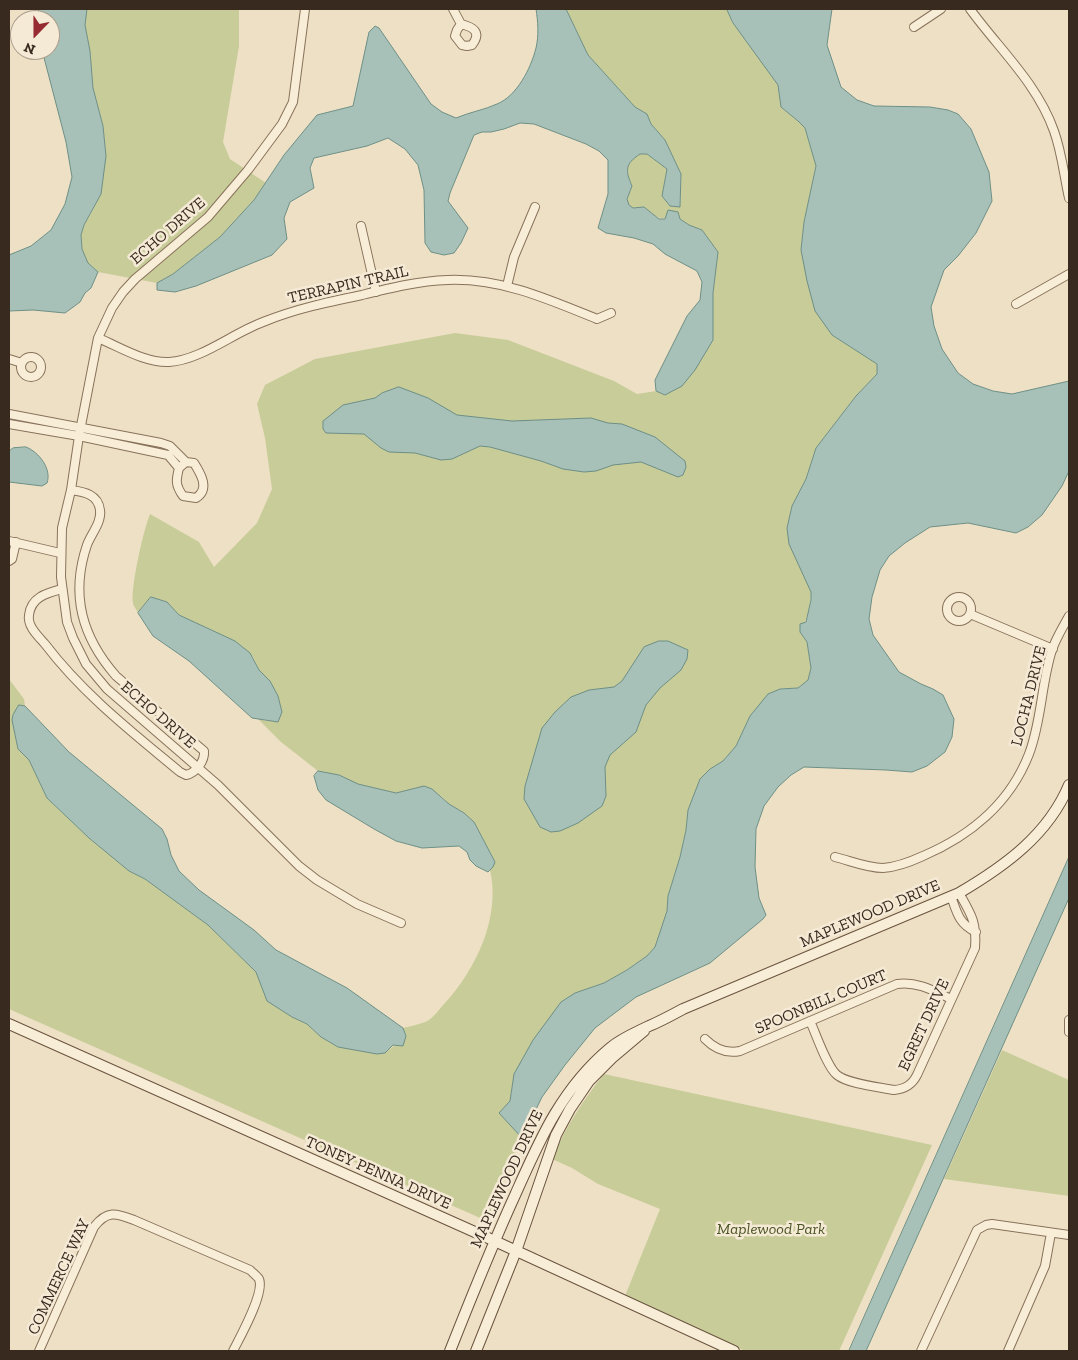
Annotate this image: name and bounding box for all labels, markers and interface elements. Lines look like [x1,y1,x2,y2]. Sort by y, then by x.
north arrow [10,10,60,60]
text: N [21,39,38,58]
street label: ECHO DRIVE [127,193,209,269]
street label: TERRAPIN TRAIL [286,262,410,308]
street label: LOCHA DRIVE [1007,644,1051,748]
street label: ECHO DRIVE [117,677,199,753]
street label: MAPLEWOOD DRIVE [797,876,943,952]
street label: SPOONBILL COURT [752,966,890,1038]
street label: EGRET DRIVE [894,976,954,1074]
street label: MAPLEWOOD DRIVE [467,1107,547,1251]
street label: TONEY PENNA DRIVE [302,1132,454,1214]
street label: COMMERCE WAY [24,1216,94,1338]
park label: Maplewood Park [717,1219,825,1239]

